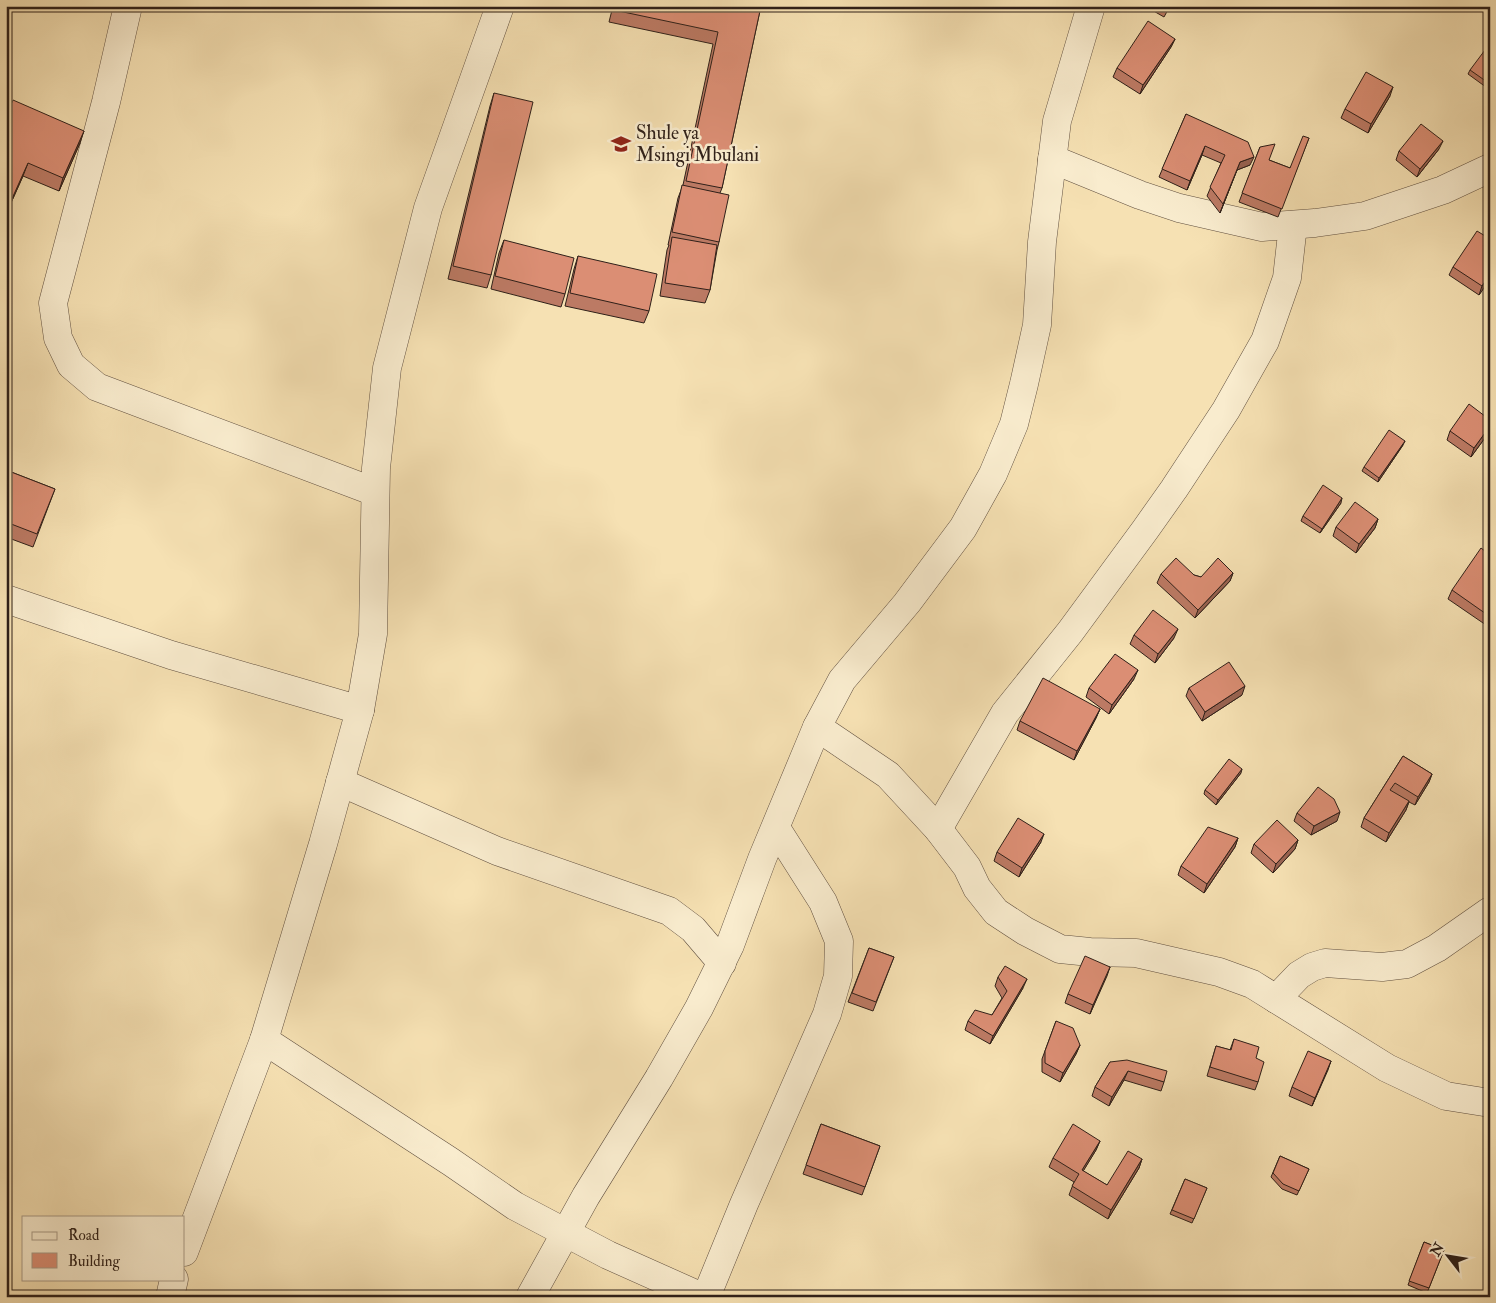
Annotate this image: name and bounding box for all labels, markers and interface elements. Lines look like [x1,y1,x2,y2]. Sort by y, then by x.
place label: Shule ya Msingi Mbulani [636,121,759,167]
school or university icon: Shule ya Msingi Mbulani [610,133,632,155]
legend [22,1216,185,1280]
text: Road [68,1226,100,1245]
north arrow [1424,1230,1474,1280]
text: N [1426,1239,1448,1260]
text: Building [68,1252,120,1271]

